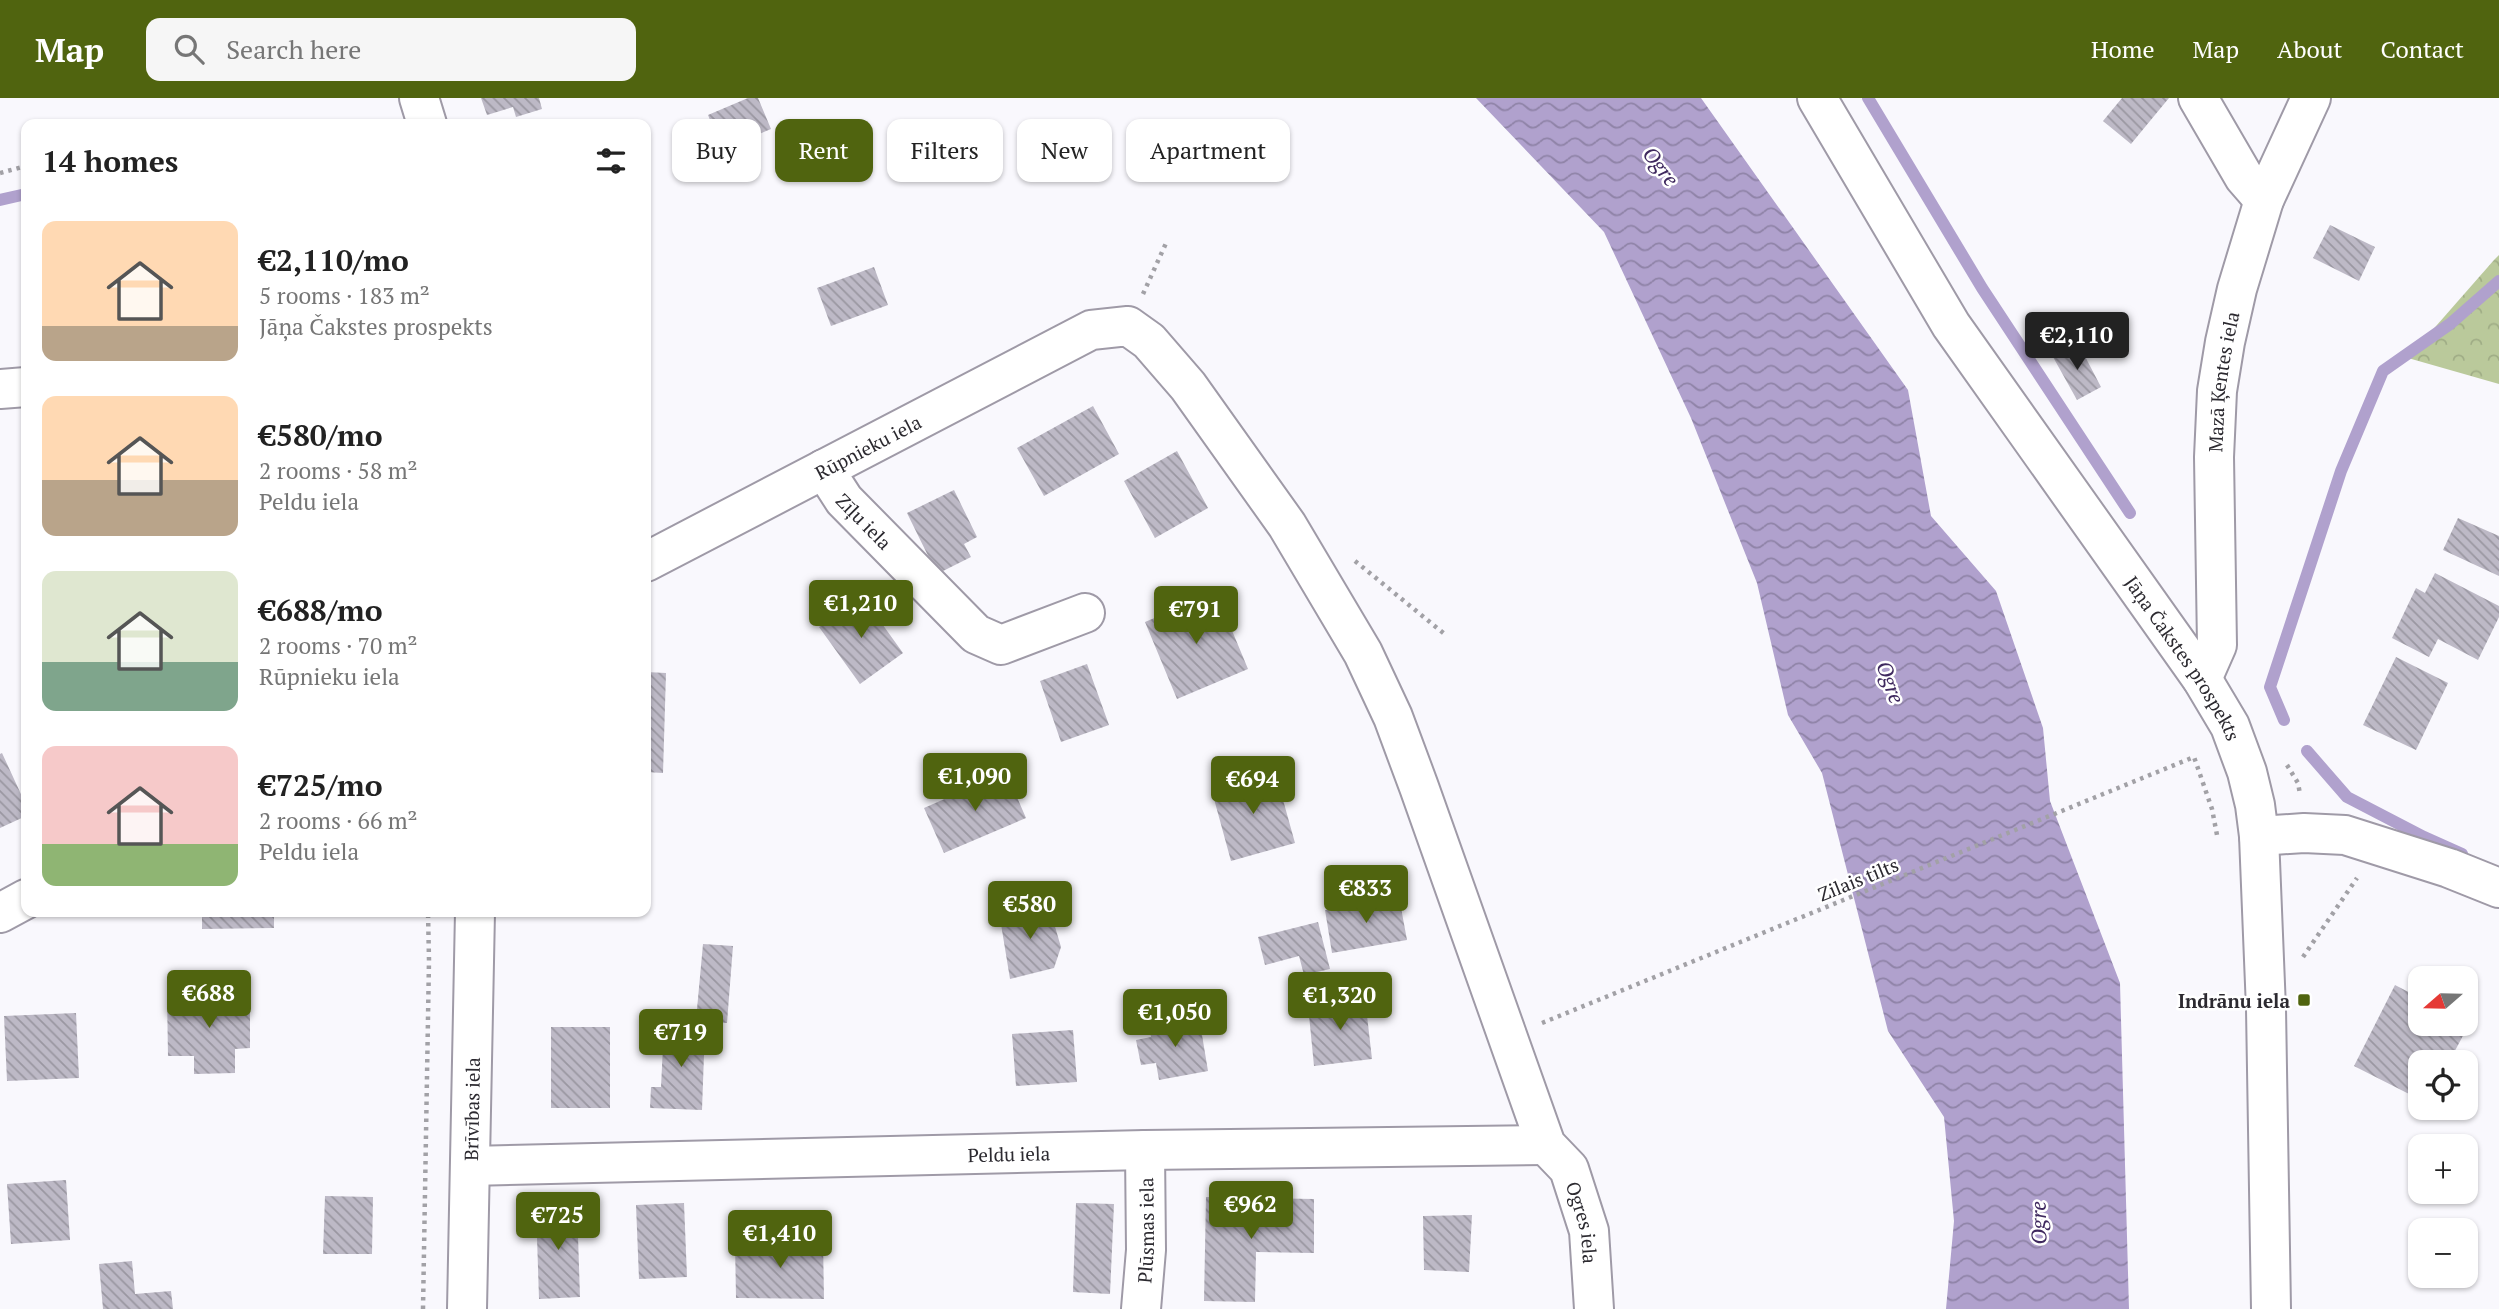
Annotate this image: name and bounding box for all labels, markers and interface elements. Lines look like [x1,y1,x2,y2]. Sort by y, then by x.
search box [146,18,636,81]
text: Map [35,28,104,71]
icon: search [170,30,208,68]
text: Search here [226,32,361,66]
text: Home [2091,33,2155,65]
text: Map [2193,33,2239,65]
text: About [2277,33,2343,65]
text: Contact [2381,33,2464,65]
chip: Buy [672,119,761,182]
chip: Rent [775,119,873,182]
chip: Filters [887,119,1003,182]
chip: New [1017,119,1112,182]
chip: Apartment [1126,119,1290,182]
water label: Ogre [1637,140,1686,192]
text: 14 homes [42,141,178,181]
icon: filters [592,142,630,180]
text: €2,110/mo [259,240,409,280]
icon: home [98,249,182,333]
text: 5 rooms · 183 m² [259,280,430,311]
street label: Mazā Ķentes iela [2202,309,2244,453]
text: Jāņa Čakstes prospekts [259,311,493,342]
pin: €2,110 [2020,313,2134,372]
text: €2,110 [2041,319,2113,350]
street label: Rūpnieku iela [810,408,925,484]
text: €580/mo [259,415,383,455]
icon: home [98,424,182,508]
text: 2 rooms · 58 m² [259,455,418,486]
text: Peldu iela [259,486,359,517]
street label: Zīļu iela [831,487,898,554]
street label: Jāņa Čakstes prospekts [2120,570,2247,744]
pin: €1,210 [804,580,918,640]
text: €1,210 [825,587,897,618]
pin: €791 [1155,587,1237,646]
text: €688/mo [259,590,383,630]
text: €791 [1170,593,1222,624]
icon: home [98,599,182,683]
text: 2 rooms · 70 m² [259,630,418,661]
water label: Ogre [1870,657,1912,708]
text: Rūpnieku iela [259,661,400,692]
pin: €1,090 [918,754,1032,813]
pin: €694 [1212,756,1294,816]
text: €1,090 [939,760,1011,791]
text: €694 [1227,763,1279,794]
text: €725/mo [259,765,383,805]
icon: home [98,774,182,858]
text: 2 rooms · 66 m² [259,805,418,836]
text: Peldu iela [259,836,359,867]
street label: Zilais tilts [1814,851,1902,907]
pin: €833 [1325,866,1407,925]
text: €833 [1340,872,1392,903]
pin: €580 [989,882,1071,941]
text: €580 [1004,888,1056,919]
north arrow [2408,966,2478,1036]
map controls [2408,966,2478,1288]
pin: €688 [168,970,250,1030]
pin: €1,320 [1283,972,1397,1032]
text: €688 [183,977,235,1008]
text: €1,320 [1304,979,1376,1010]
place label: Indrānu iela [2178,988,2290,1013]
pin: €1,050 [1118,990,1232,1049]
marker: Indrānu iela [2296,992,2312,1008]
text: €1,050 [1139,996,1211,1027]
pin: €719 [640,1010,722,1069]
text: €719 [655,1016,707,1047]
button: locate [2408,1050,2478,1120]
street label: Brīvības iela [457,1057,485,1161]
button: + [2408,1134,2478,1204]
street label: Peldu iela [967,1140,1051,1167]
street label: Plūsmas iela [1131,1177,1159,1284]
street label: Ogres iela [1561,1178,1604,1265]
pin: €962 [1210,1182,1292,1241]
text: €962 [1225,1188,1277,1219]
pin: €725 [517,1192,599,1252]
text: €725 [532,1199,584,1230]
water label: Ogre [2024,1201,2052,1245]
pin: €1,410 [723,1210,837,1270]
text: €1,410 [744,1217,816,1248]
button: − [2408,1218,2478,1288]

